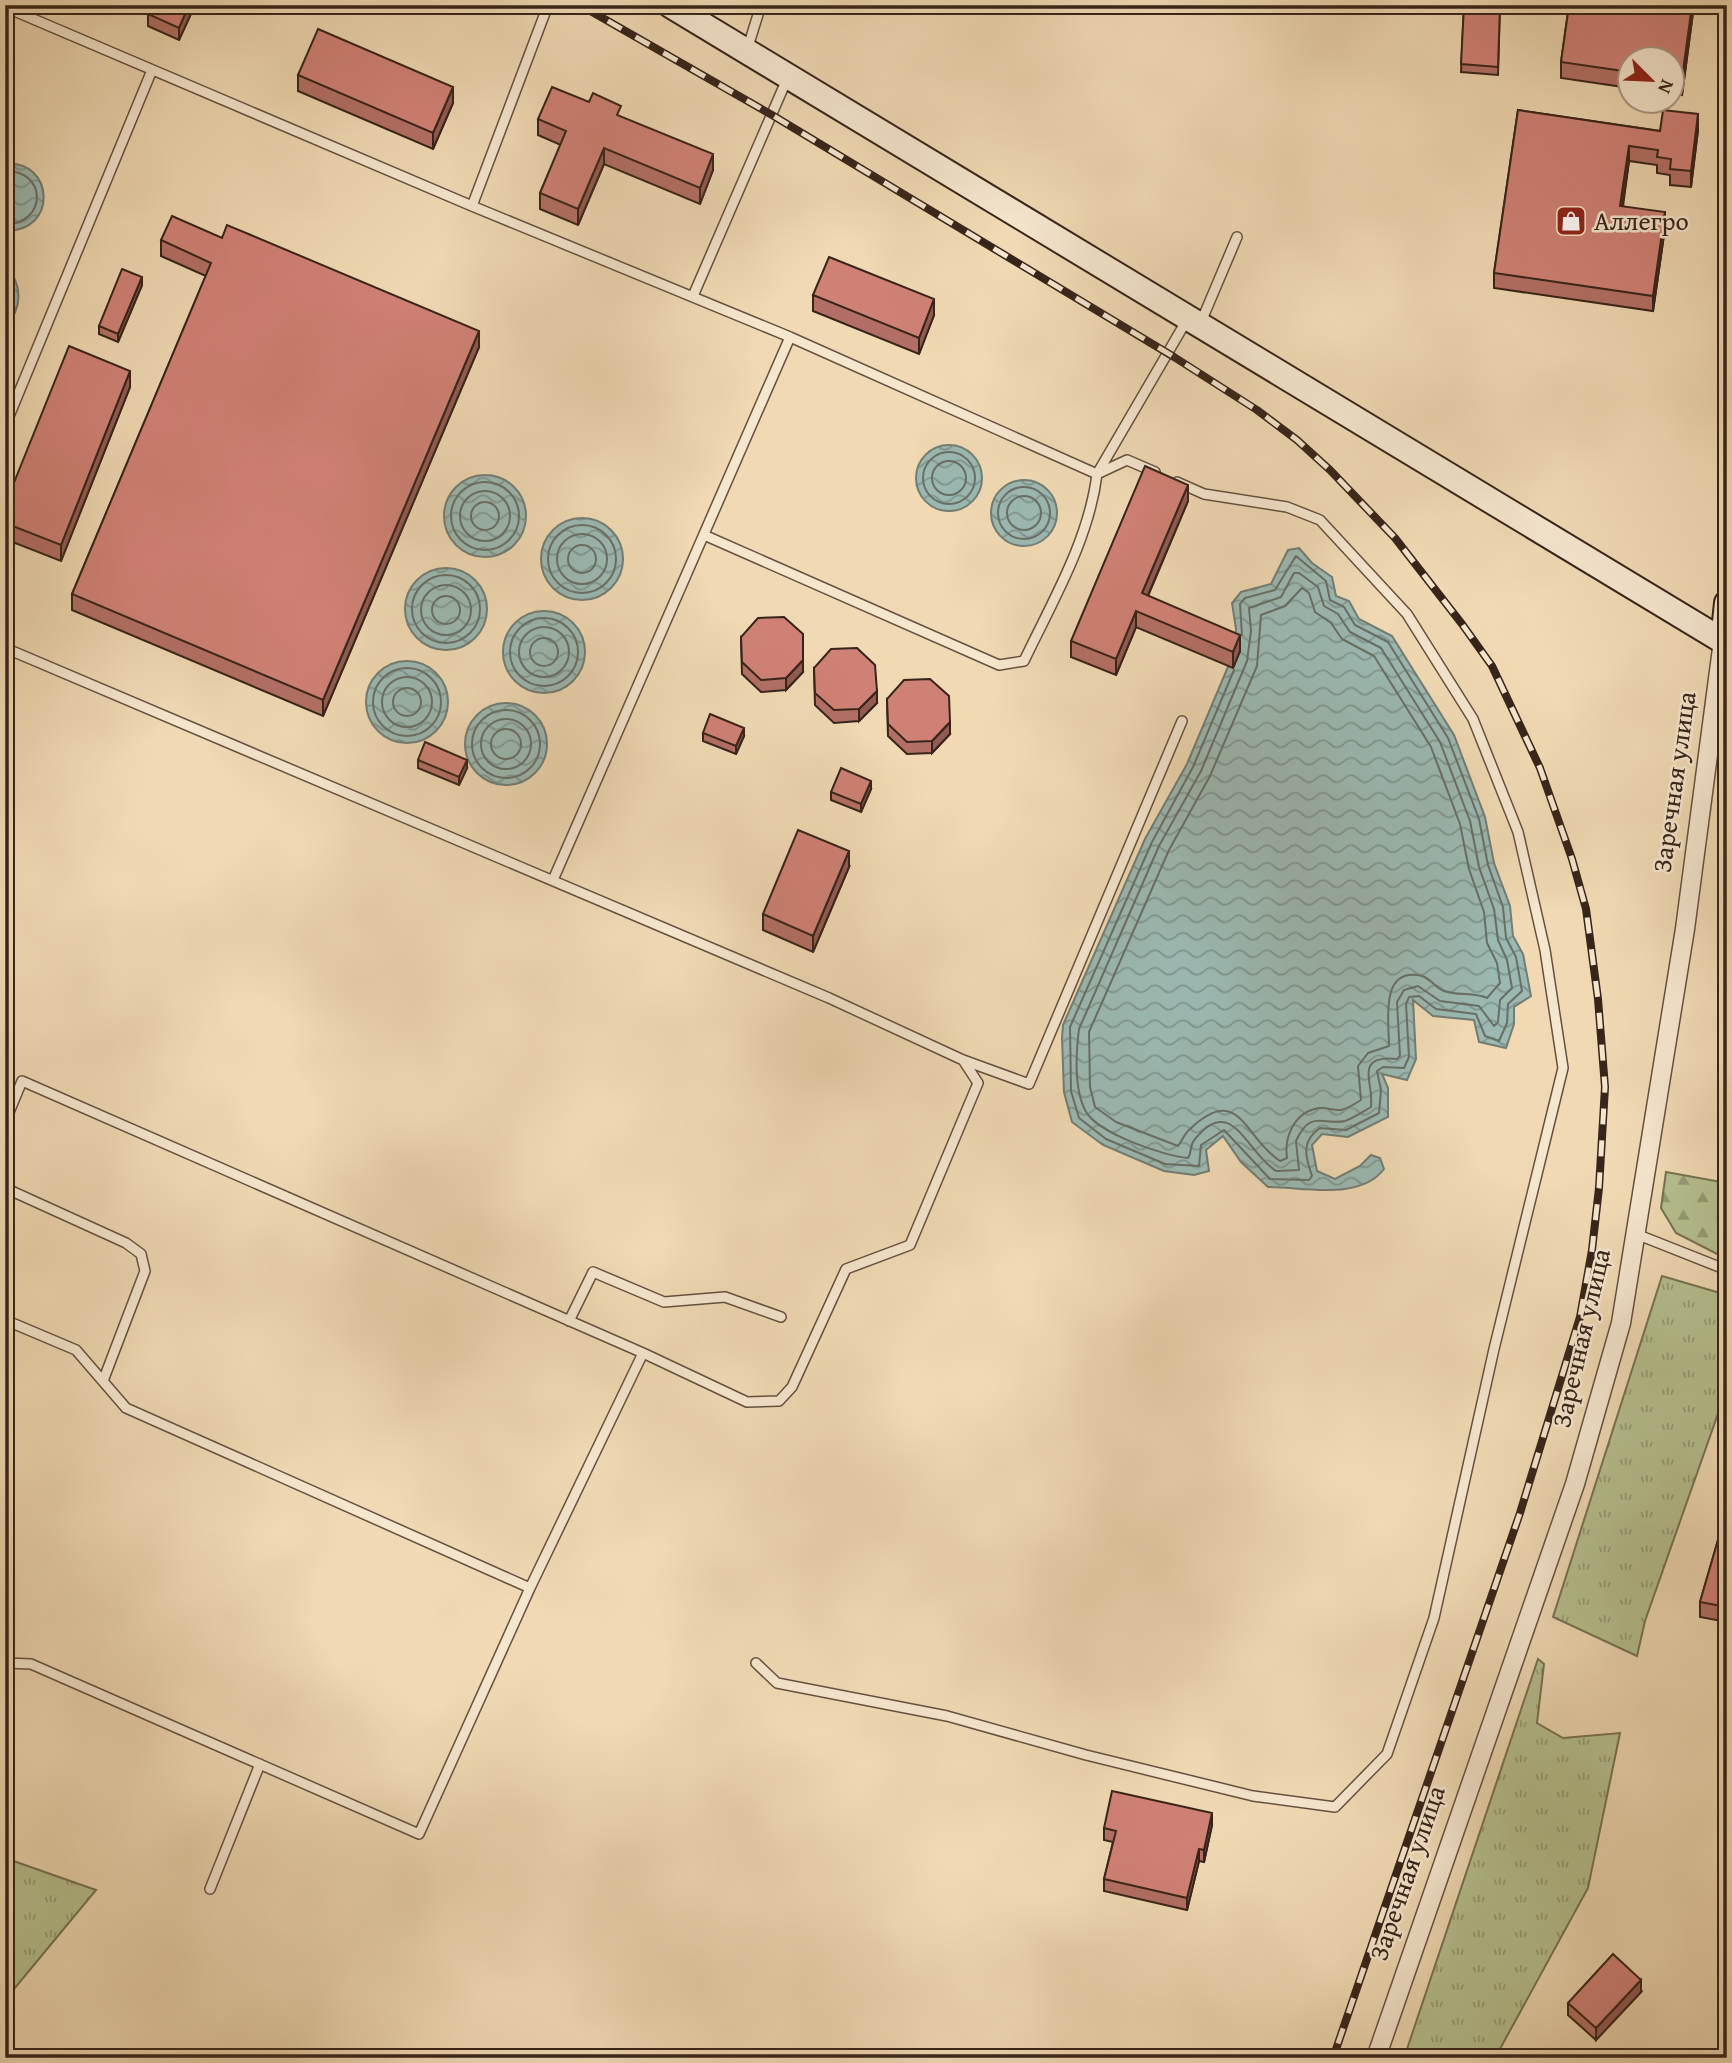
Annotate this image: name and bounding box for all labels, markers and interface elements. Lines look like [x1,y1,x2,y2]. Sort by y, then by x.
north arrow [1616,46,1686,116]
text: N [1651,75,1682,99]
place label: Аллегро [1594,201,1689,240]
shop icon: Аллегро [1554,204,1588,238]
street label: Заречная улица [1641,688,1706,875]
street label: Заречная улица [1541,1244,1620,1431]
street label: Заречная улица [1358,1780,1455,1965]

